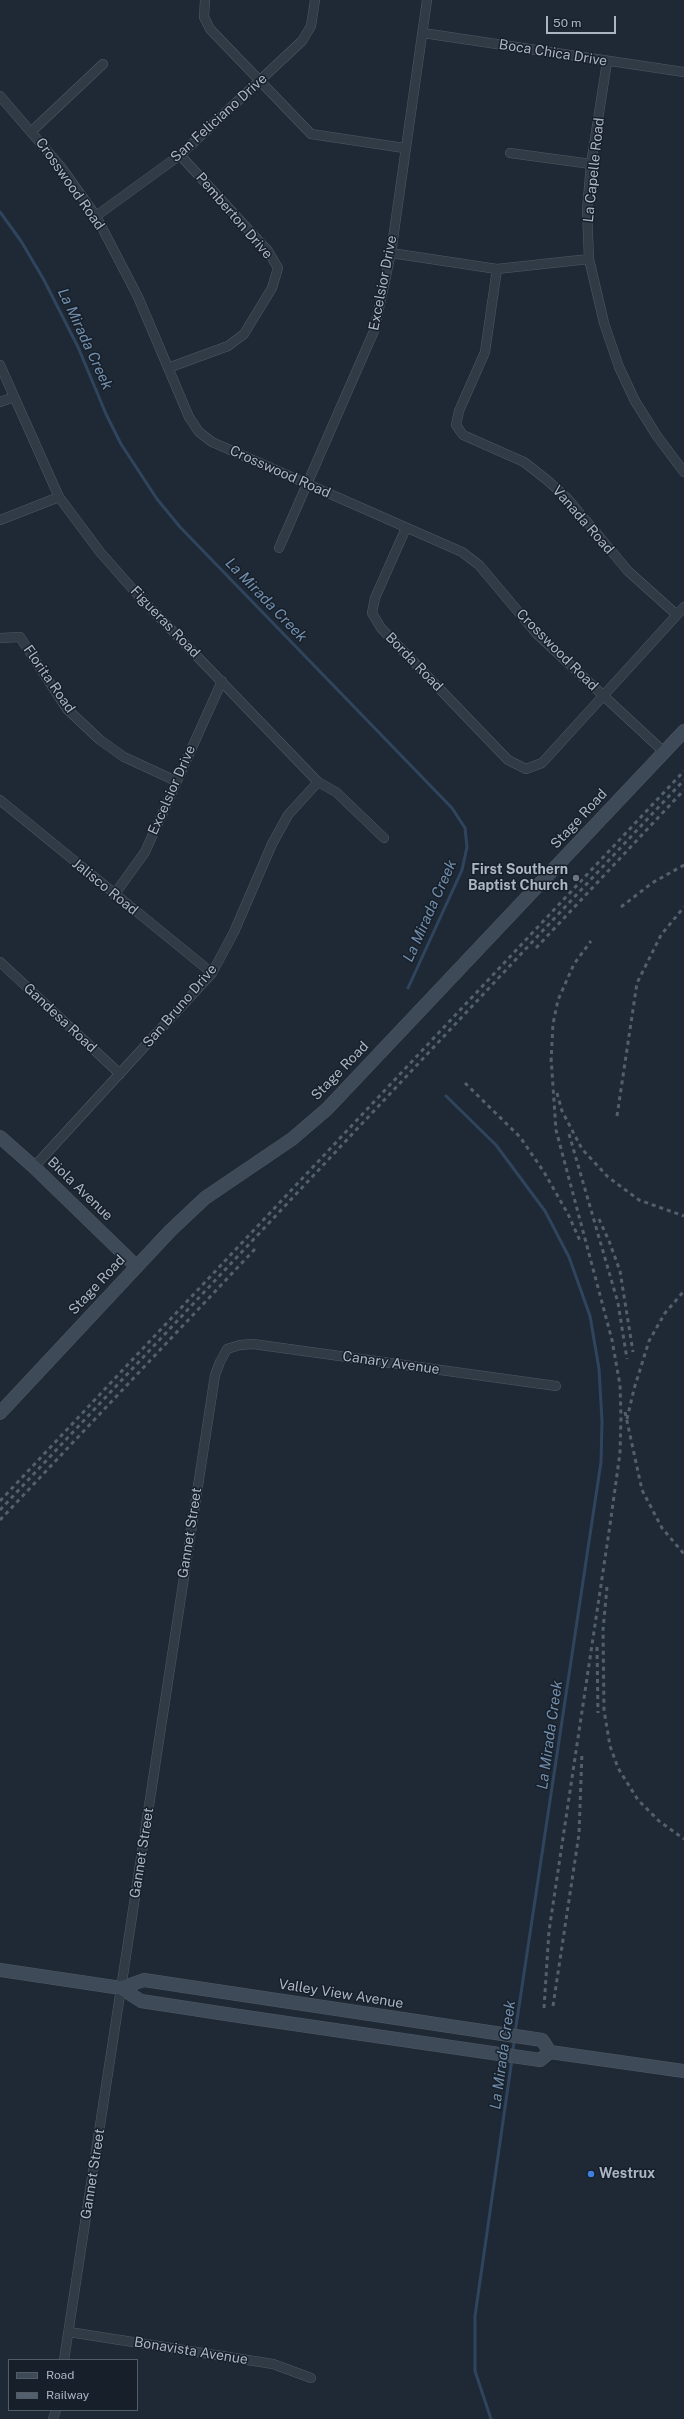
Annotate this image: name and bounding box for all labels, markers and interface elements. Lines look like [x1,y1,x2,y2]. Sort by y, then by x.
scale bar [548,8,618,34]
text: 50 m [553,16,581,30]
street label: Boca Chica Drive [498,36,608,70]
street label: San Feliciano Drive [167,70,271,166]
street label: La Capelle Road [580,117,608,223]
street label: Crosswood Road [32,135,108,233]
street label: Pemberton Drive [192,170,276,262]
street label: Excelsior Drive [366,234,400,332]
water label: La Mirada Creek [54,285,116,393]
street label: Crosswood Road [227,442,333,502]
street label: Vanada Road [549,482,617,558]
water label: La Mirada Creek [221,554,311,646]
street label: Figueras Road [127,583,203,661]
street label: Crosswood Road [513,606,601,694]
street label: Borda Road [382,629,446,695]
street label: Florita Road [20,642,78,716]
street label: Excelsior Drive [145,742,199,838]
street label: Stage Road [547,786,611,852]
street label: Jalisco Road [69,855,141,919]
water label: La Mirada Creek [399,857,461,965]
place label: First Southern Baptist Church [468,862,568,894]
marker: First Southern Baptist Church [571,873,581,883]
street label: San Bruno Drive [139,961,221,1051]
street label: Gandesa Road [20,980,100,1056]
street label: Stage Road [308,1038,372,1104]
street label: Biola Avenue [44,1154,116,1224]
street label: Stage Road [65,1252,129,1318]
street label: Canary Avenue [341,1348,441,1378]
street label: Gannet Street [175,1486,205,1580]
water label: La Mirada Creek [533,1679,567,1791]
street label: Gannet Street [127,1806,157,1900]
street label: Valley View Avenue [277,1976,405,2012]
water label: La Mirada Creek [486,1999,520,2111]
street label: Gannet Street [78,2127,108,2221]
place label: Westrux [599,2166,655,2182]
marker: Westrux [586,2169,596,2179]
street label: Bonavista Avenue [133,2334,249,2368]
legend [8,2359,138,2411]
text: Road [46,2368,74,2382]
text: Railway [46,2388,89,2402]

